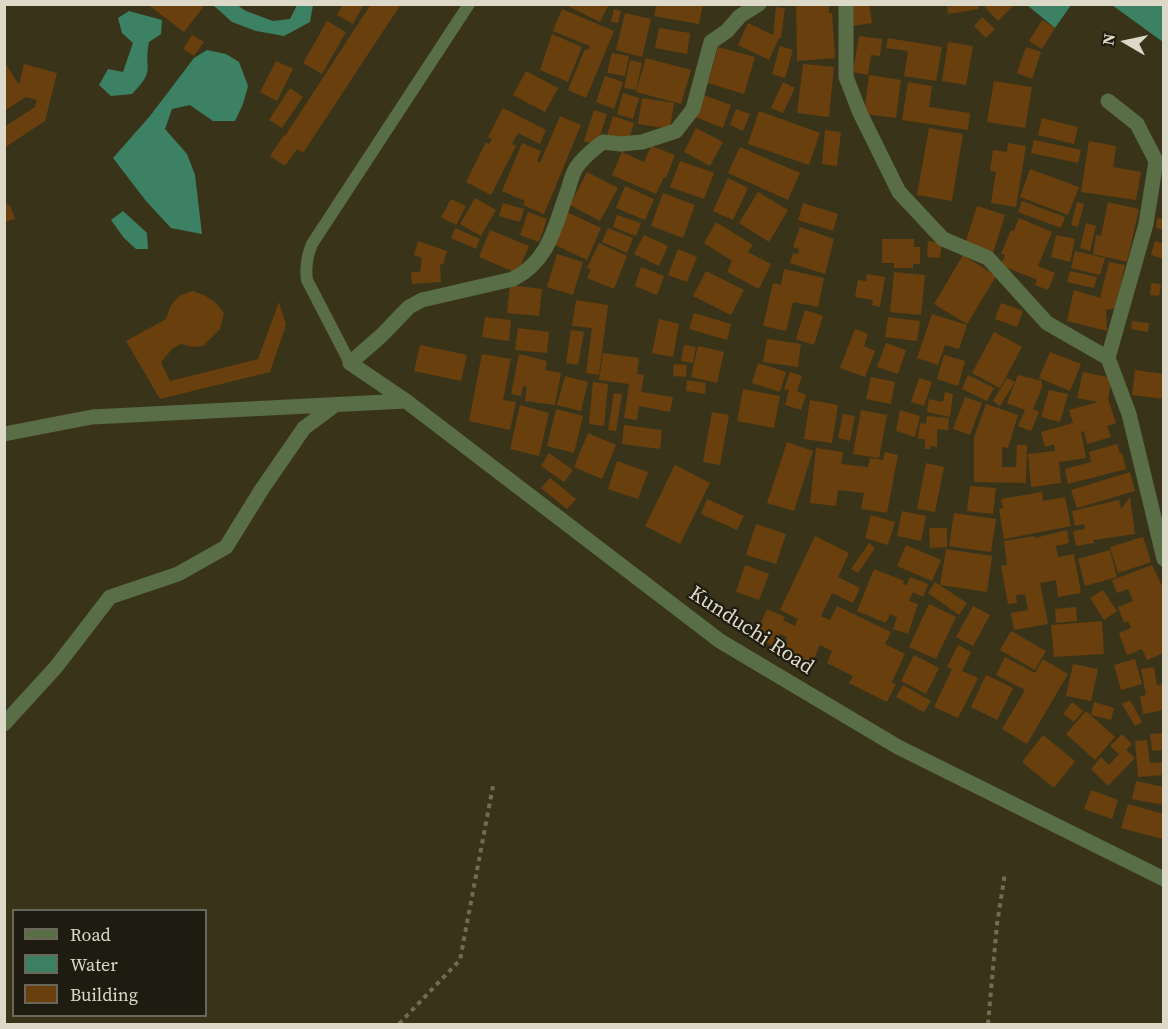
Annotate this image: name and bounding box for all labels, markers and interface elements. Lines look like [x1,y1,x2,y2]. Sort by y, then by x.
north arrow [1096,12,1156,72]
text: N [1096,32,1120,47]
street label: Kunduchi Road [684,581,818,681]
legend [12,909,207,1017]
text: Road [70,922,111,947]
text: Water [70,952,118,977]
text: Building [70,982,138,1007]

